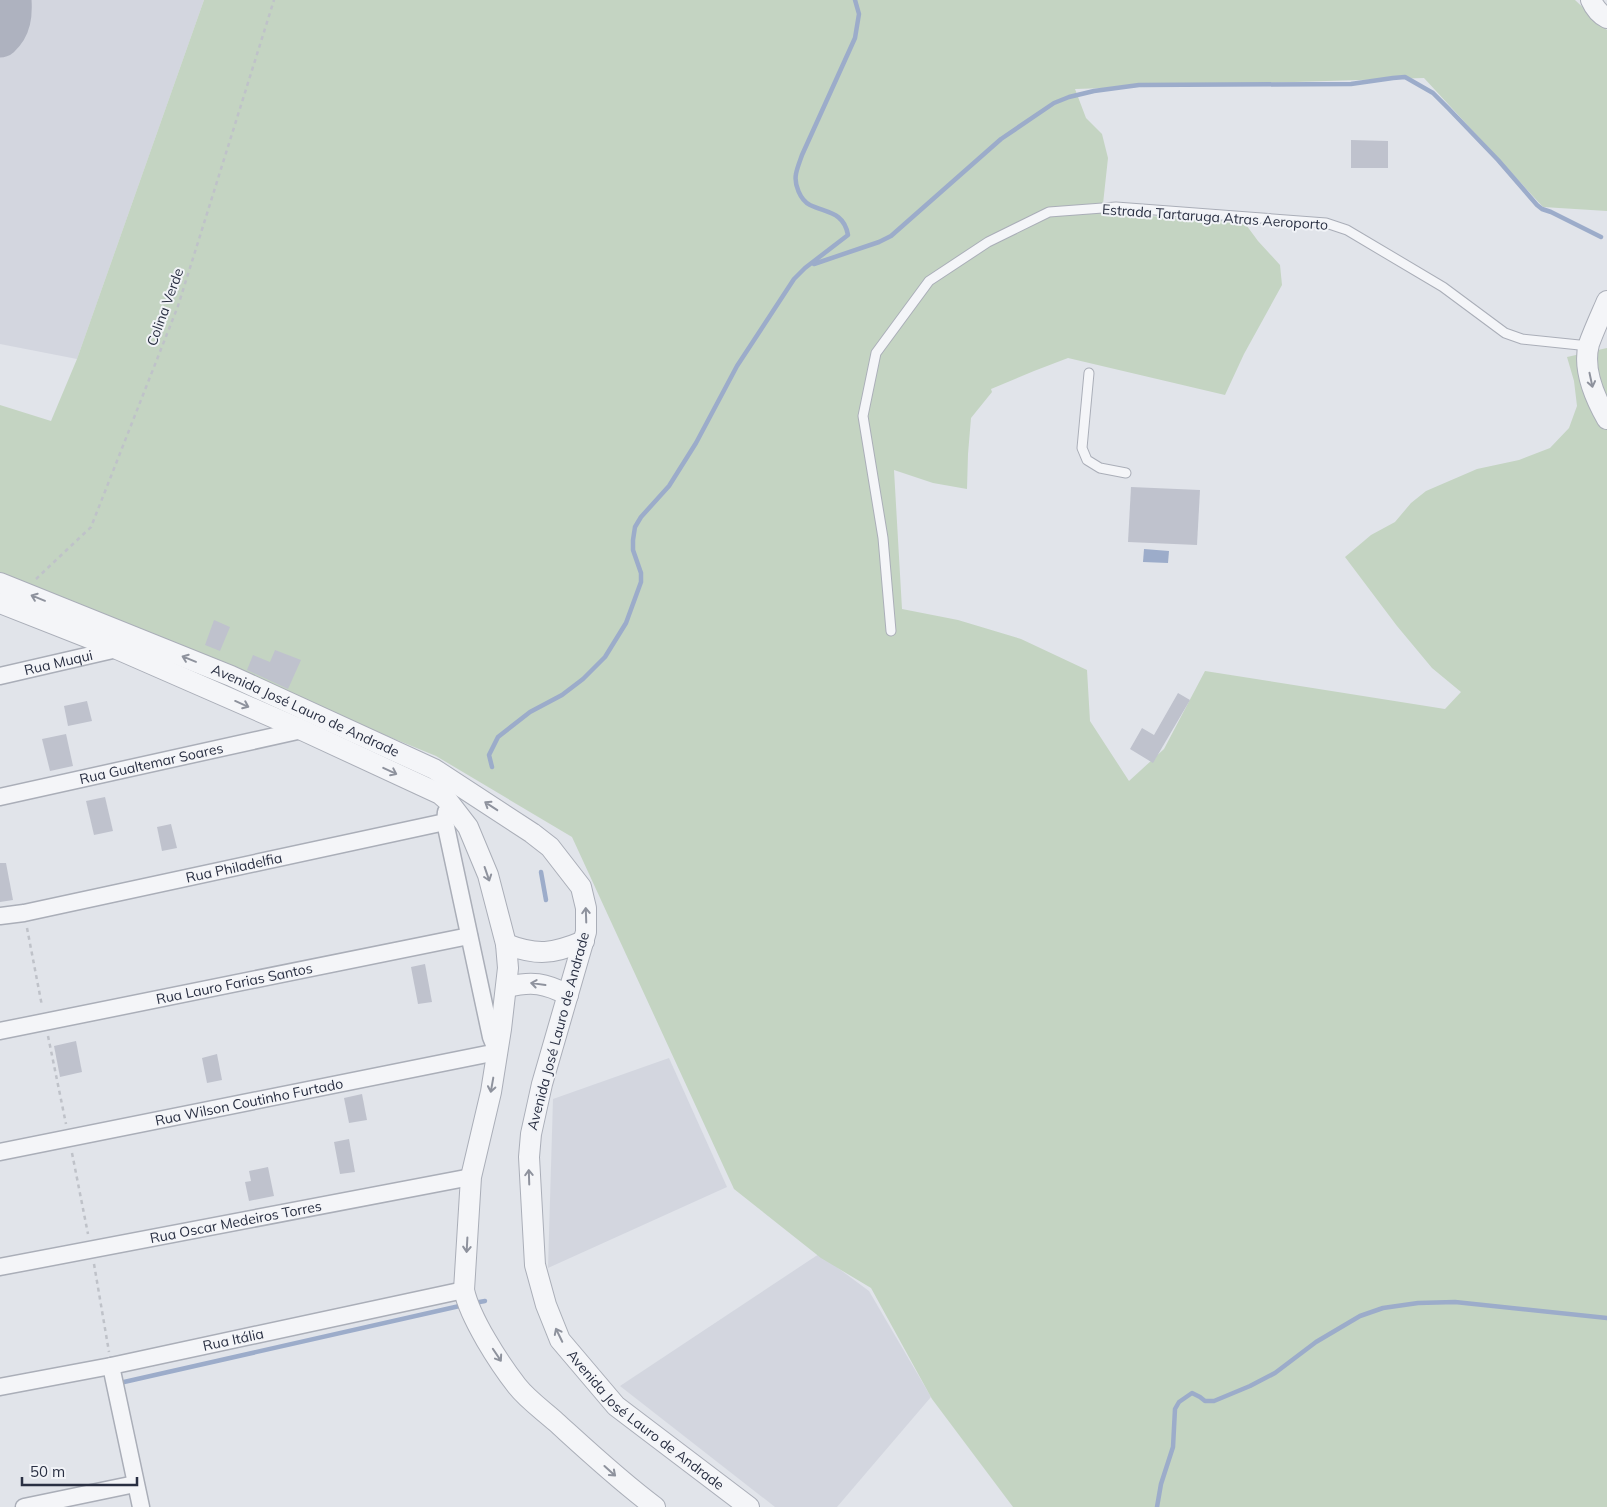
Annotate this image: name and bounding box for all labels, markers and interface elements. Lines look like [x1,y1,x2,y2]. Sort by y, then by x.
street label: Estrada Tartaruga Atras Aeroporto [1101,200,1329,234]
street label: Colina Verde [143,266,187,348]
one-way arrow [1586,372,1596,388]
one-way arrow [31,593,46,602]
street label: Rua Muqui [22,646,94,679]
one-way arrow [181,654,197,663]
street label: Avenida José Lauro de Andrade [209,660,402,761]
one-way arrow [234,700,249,710]
street label: Rua Gualtemar Soares [78,739,225,788]
one-way arrow [382,767,397,777]
one-way arrow [485,801,499,811]
street label: Rua Philadelfia [184,848,284,887]
one-way arrow [483,866,492,881]
one-way arrow [581,907,591,924]
street label: Avenida José Lauro de Andrade [523,930,593,1132]
street label: Rua Lauro Farias Santos [154,959,314,1008]
one-way arrow [531,979,547,989]
street label: Rua Wilson Coutinho Furtado [153,1074,345,1130]
one-way arrow [486,1077,496,1093]
one-way arrow [525,1169,534,1185]
street label: Rua Oscar Medeiros Torres [148,1197,323,1247]
one-way arrow [463,1237,472,1253]
street label: Rua Itália [201,1324,265,1355]
one-way arrow [554,1328,563,1343]
street label: Avenida José Lauro de Andrade [563,1346,728,1494]
one-way arrow [492,1348,502,1362]
scale bar [22,1454,138,1486]
text: 50 m [30,1462,65,1481]
one-way arrow [603,1465,616,1477]

